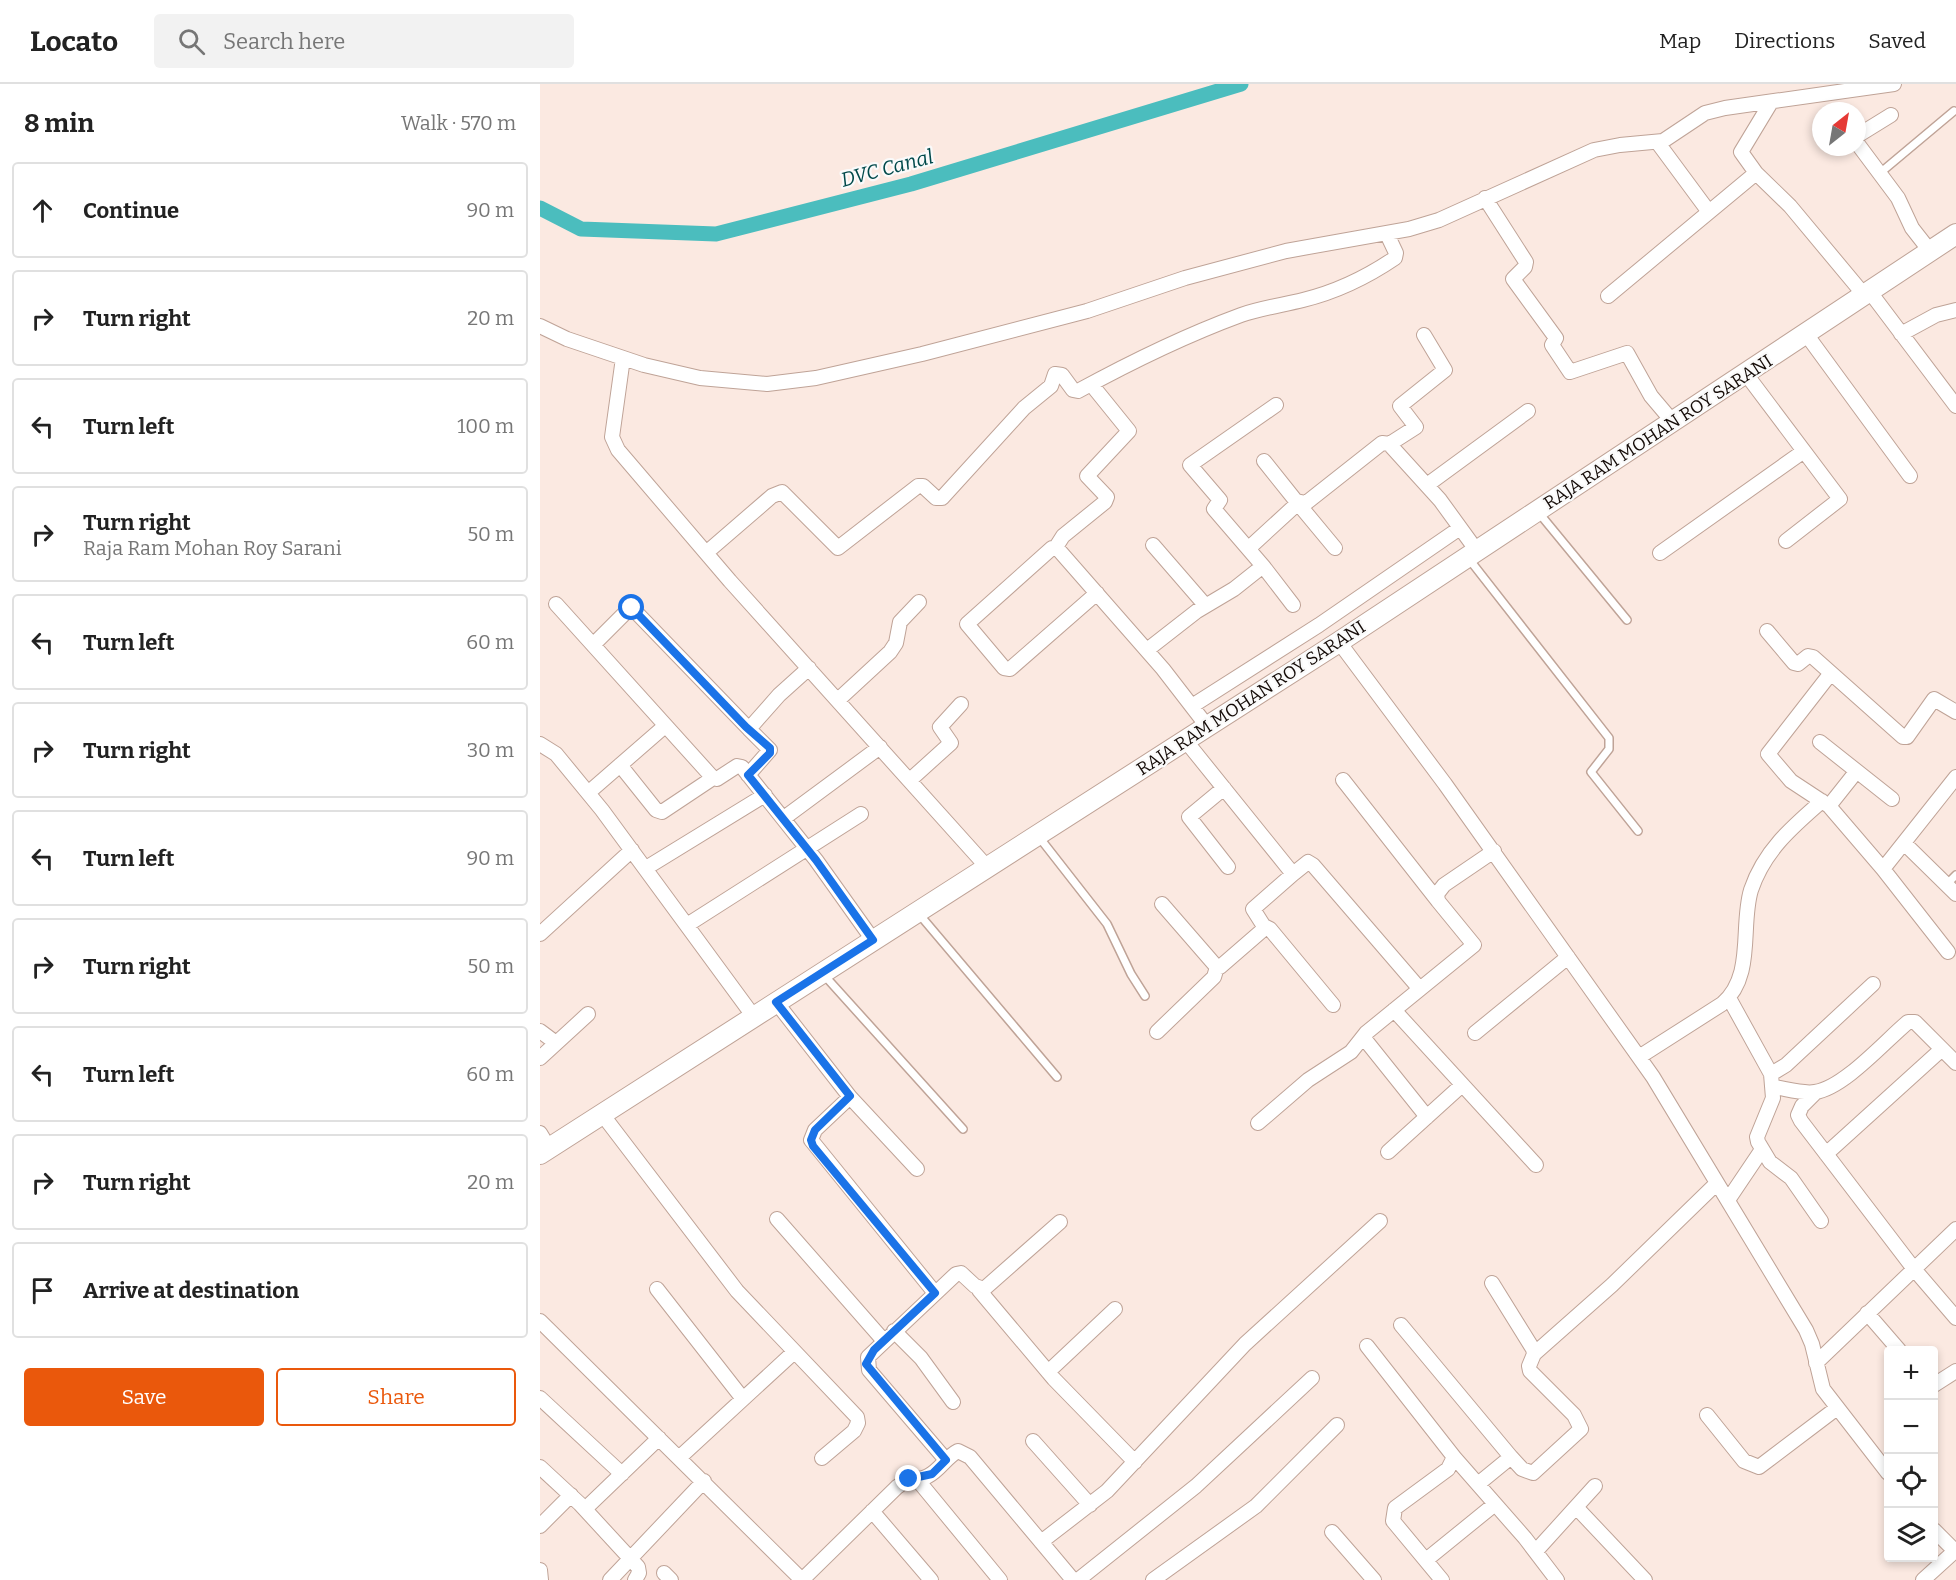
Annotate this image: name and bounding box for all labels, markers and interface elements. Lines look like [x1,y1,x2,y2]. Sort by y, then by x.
search box [154,14,574,68]
text: Locato [30,25,118,58]
icon: search [175,25,208,58]
text: Search here [223,28,345,55]
text: Map [1659,28,1701,54]
text: Directions [1734,28,1835,54]
text: Saved [1868,28,1926,54]
north arrow [1812,102,1866,156]
text: 8 min [24,108,94,139]
text: Walk · 570 m [401,111,516,135]
water label: DVC Canal [838,144,936,192]
icon: ahead [26,194,59,227]
text: Continue [83,197,179,224]
text: 90 m [466,198,514,222]
icon: right [26,302,59,335]
text: Turn right [83,305,191,332]
text: 20 m [467,306,514,330]
street label: RAJA RAM MOHAN ROY SARANI [1539,350,1777,514]
icon: left [26,410,59,443]
text: Turn left [83,413,175,440]
text: 100 m [457,414,514,438]
text: Turn right [83,509,191,536]
icon: right [26,518,59,551]
text: 50 m [467,522,514,546]
text: Raja Ram Mohan Roy Sarani [83,536,342,560]
route start [618,594,644,620]
street label: RAJA RAM MOHAN ROY SARANI [1132,616,1370,780]
icon: left [26,626,59,659]
text: Turn left [83,629,175,656]
text: 60 m [466,630,514,654]
icon: right [26,734,59,767]
text: Turn right [83,737,191,764]
text: 30 m [467,738,514,762]
icon: left [26,842,59,875]
text: Turn left [83,845,175,872]
text: 90 m [466,846,514,870]
icon: right [26,950,59,983]
text: Turn right [83,953,191,980]
text: 50 m [467,954,514,978]
icon: left [26,1058,59,1091]
text: Turn left [83,1061,175,1088]
text: 60 m [466,1062,514,1086]
icon: right [26,1166,59,1199]
text: Turn right [83,1169,191,1196]
text: 20 m [467,1170,514,1194]
icon: arrive [26,1274,59,1307]
text: Arrive at destination [83,1277,299,1304]
map controls [1884,1346,1938,1562]
button: + [1884,1346,1938,1400]
button: Save [24,1368,264,1426]
button: Share [276,1368,516,1426]
button: − [1884,1400,1938,1454]
button: locate [1884,1454,1938,1508]
route end [895,1465,921,1491]
button: layers [1884,1508,1938,1562]

